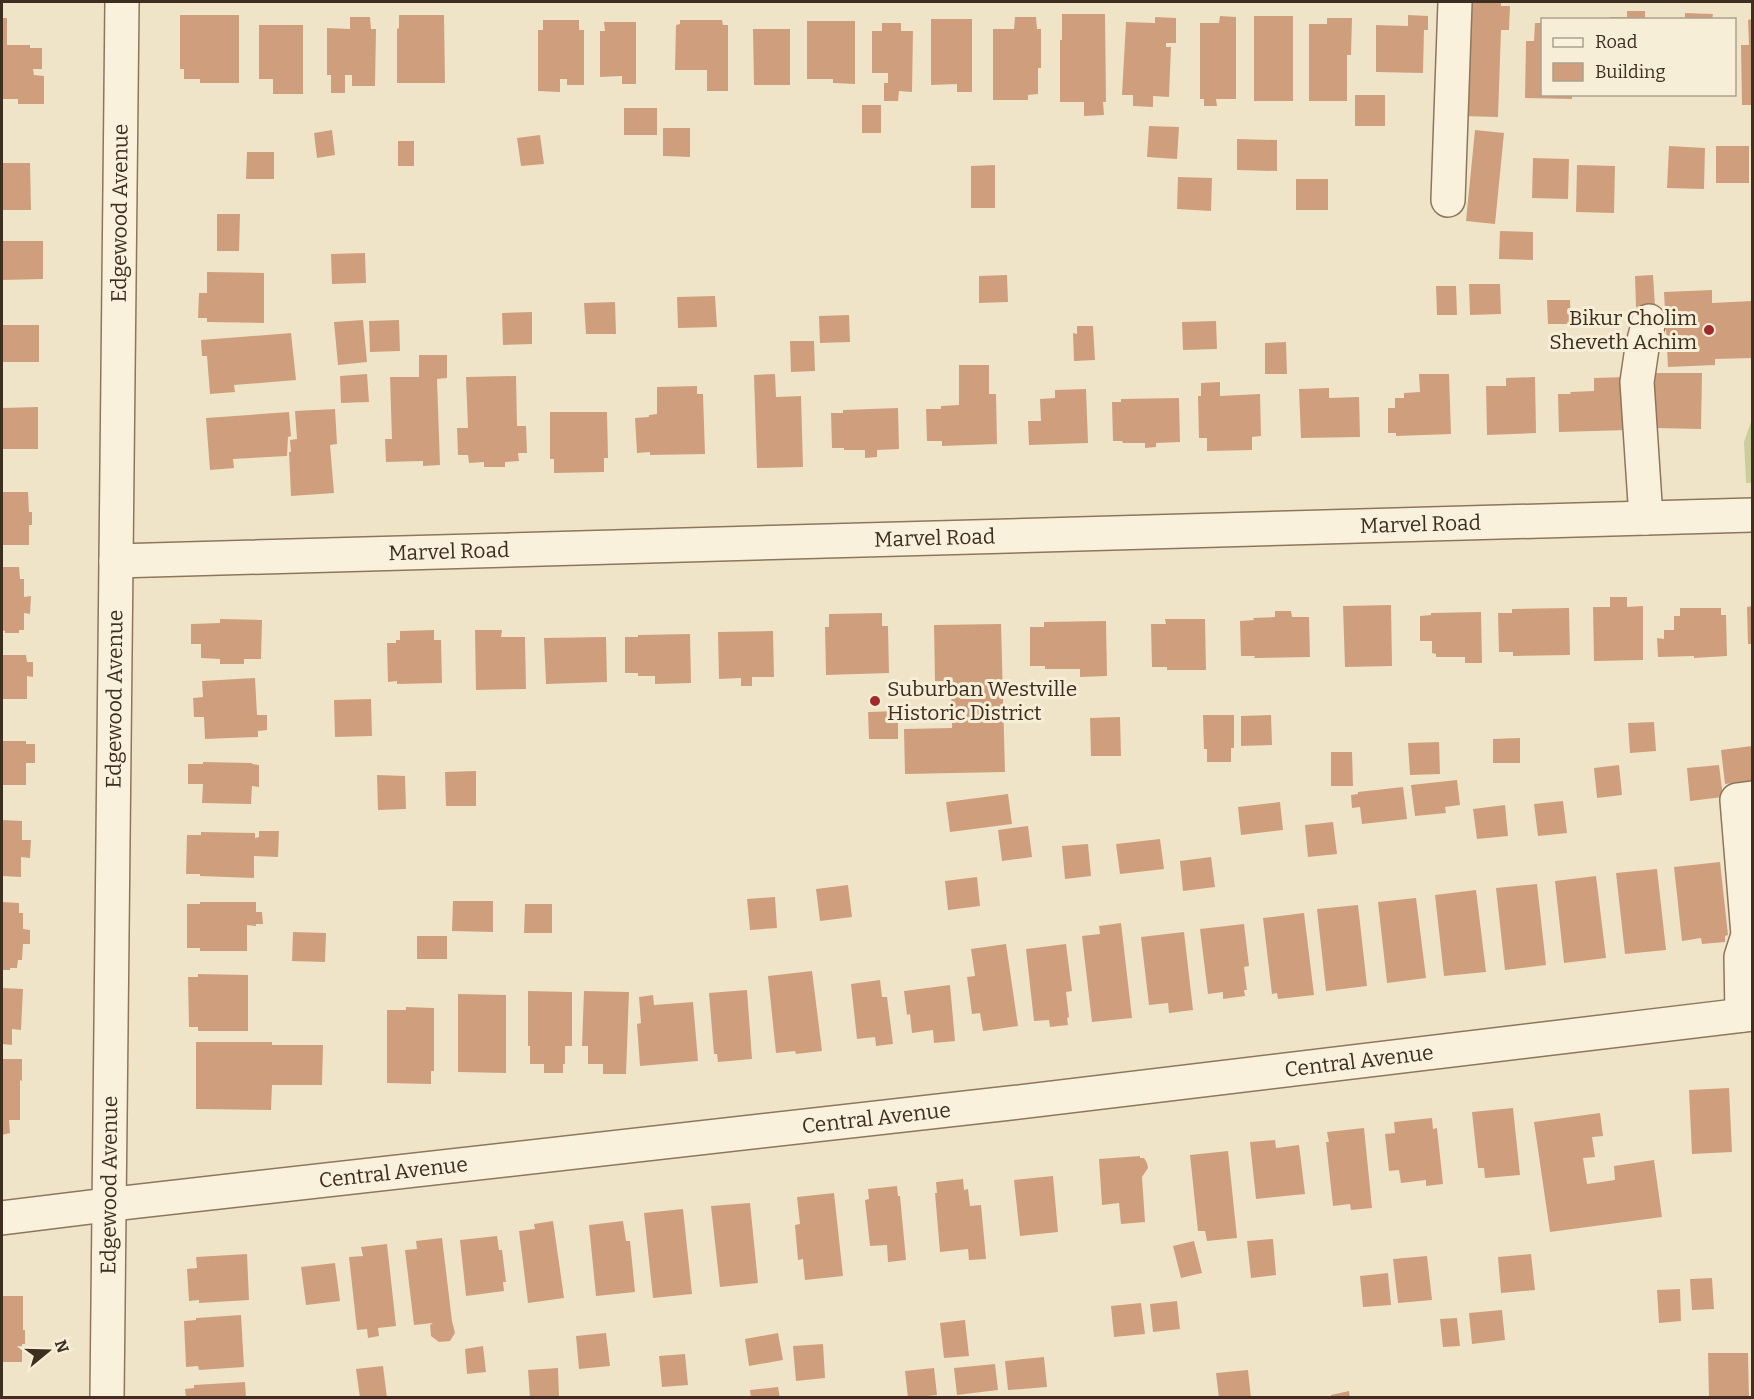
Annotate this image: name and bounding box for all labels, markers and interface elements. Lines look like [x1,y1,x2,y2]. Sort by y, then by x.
legend [1541,18,1736,96]
text: Road [1595,31,1638,53]
text: Building [1595,61,1666,83]
street label: Edgewood Avenue [106,124,134,303]
place label: Bikur Cholim Sheveth Achim [1549,305,1697,355]
marker: Bikur Cholim Sheveth Achim [1702,323,1716,337]
street label: Marvel Road [1360,510,1481,539]
street label: Marvel Road [874,523,996,553]
street label: Marvel Road [388,537,510,566]
street label: Edgewood Avenue [101,609,128,789]
place label: Suburban Westville Historic District [887,676,1077,726]
marker: Suburban Westville Historic District [868,694,882,708]
street label: Central Avenue [1283,1039,1435,1083]
street label: Edgewood Avenue [95,1095,123,1275]
street label: Central Avenue [800,1097,952,1139]
street label: Central Avenue [318,1151,469,1194]
north arrow [18,1321,78,1381]
text: N [51,1337,73,1355]

